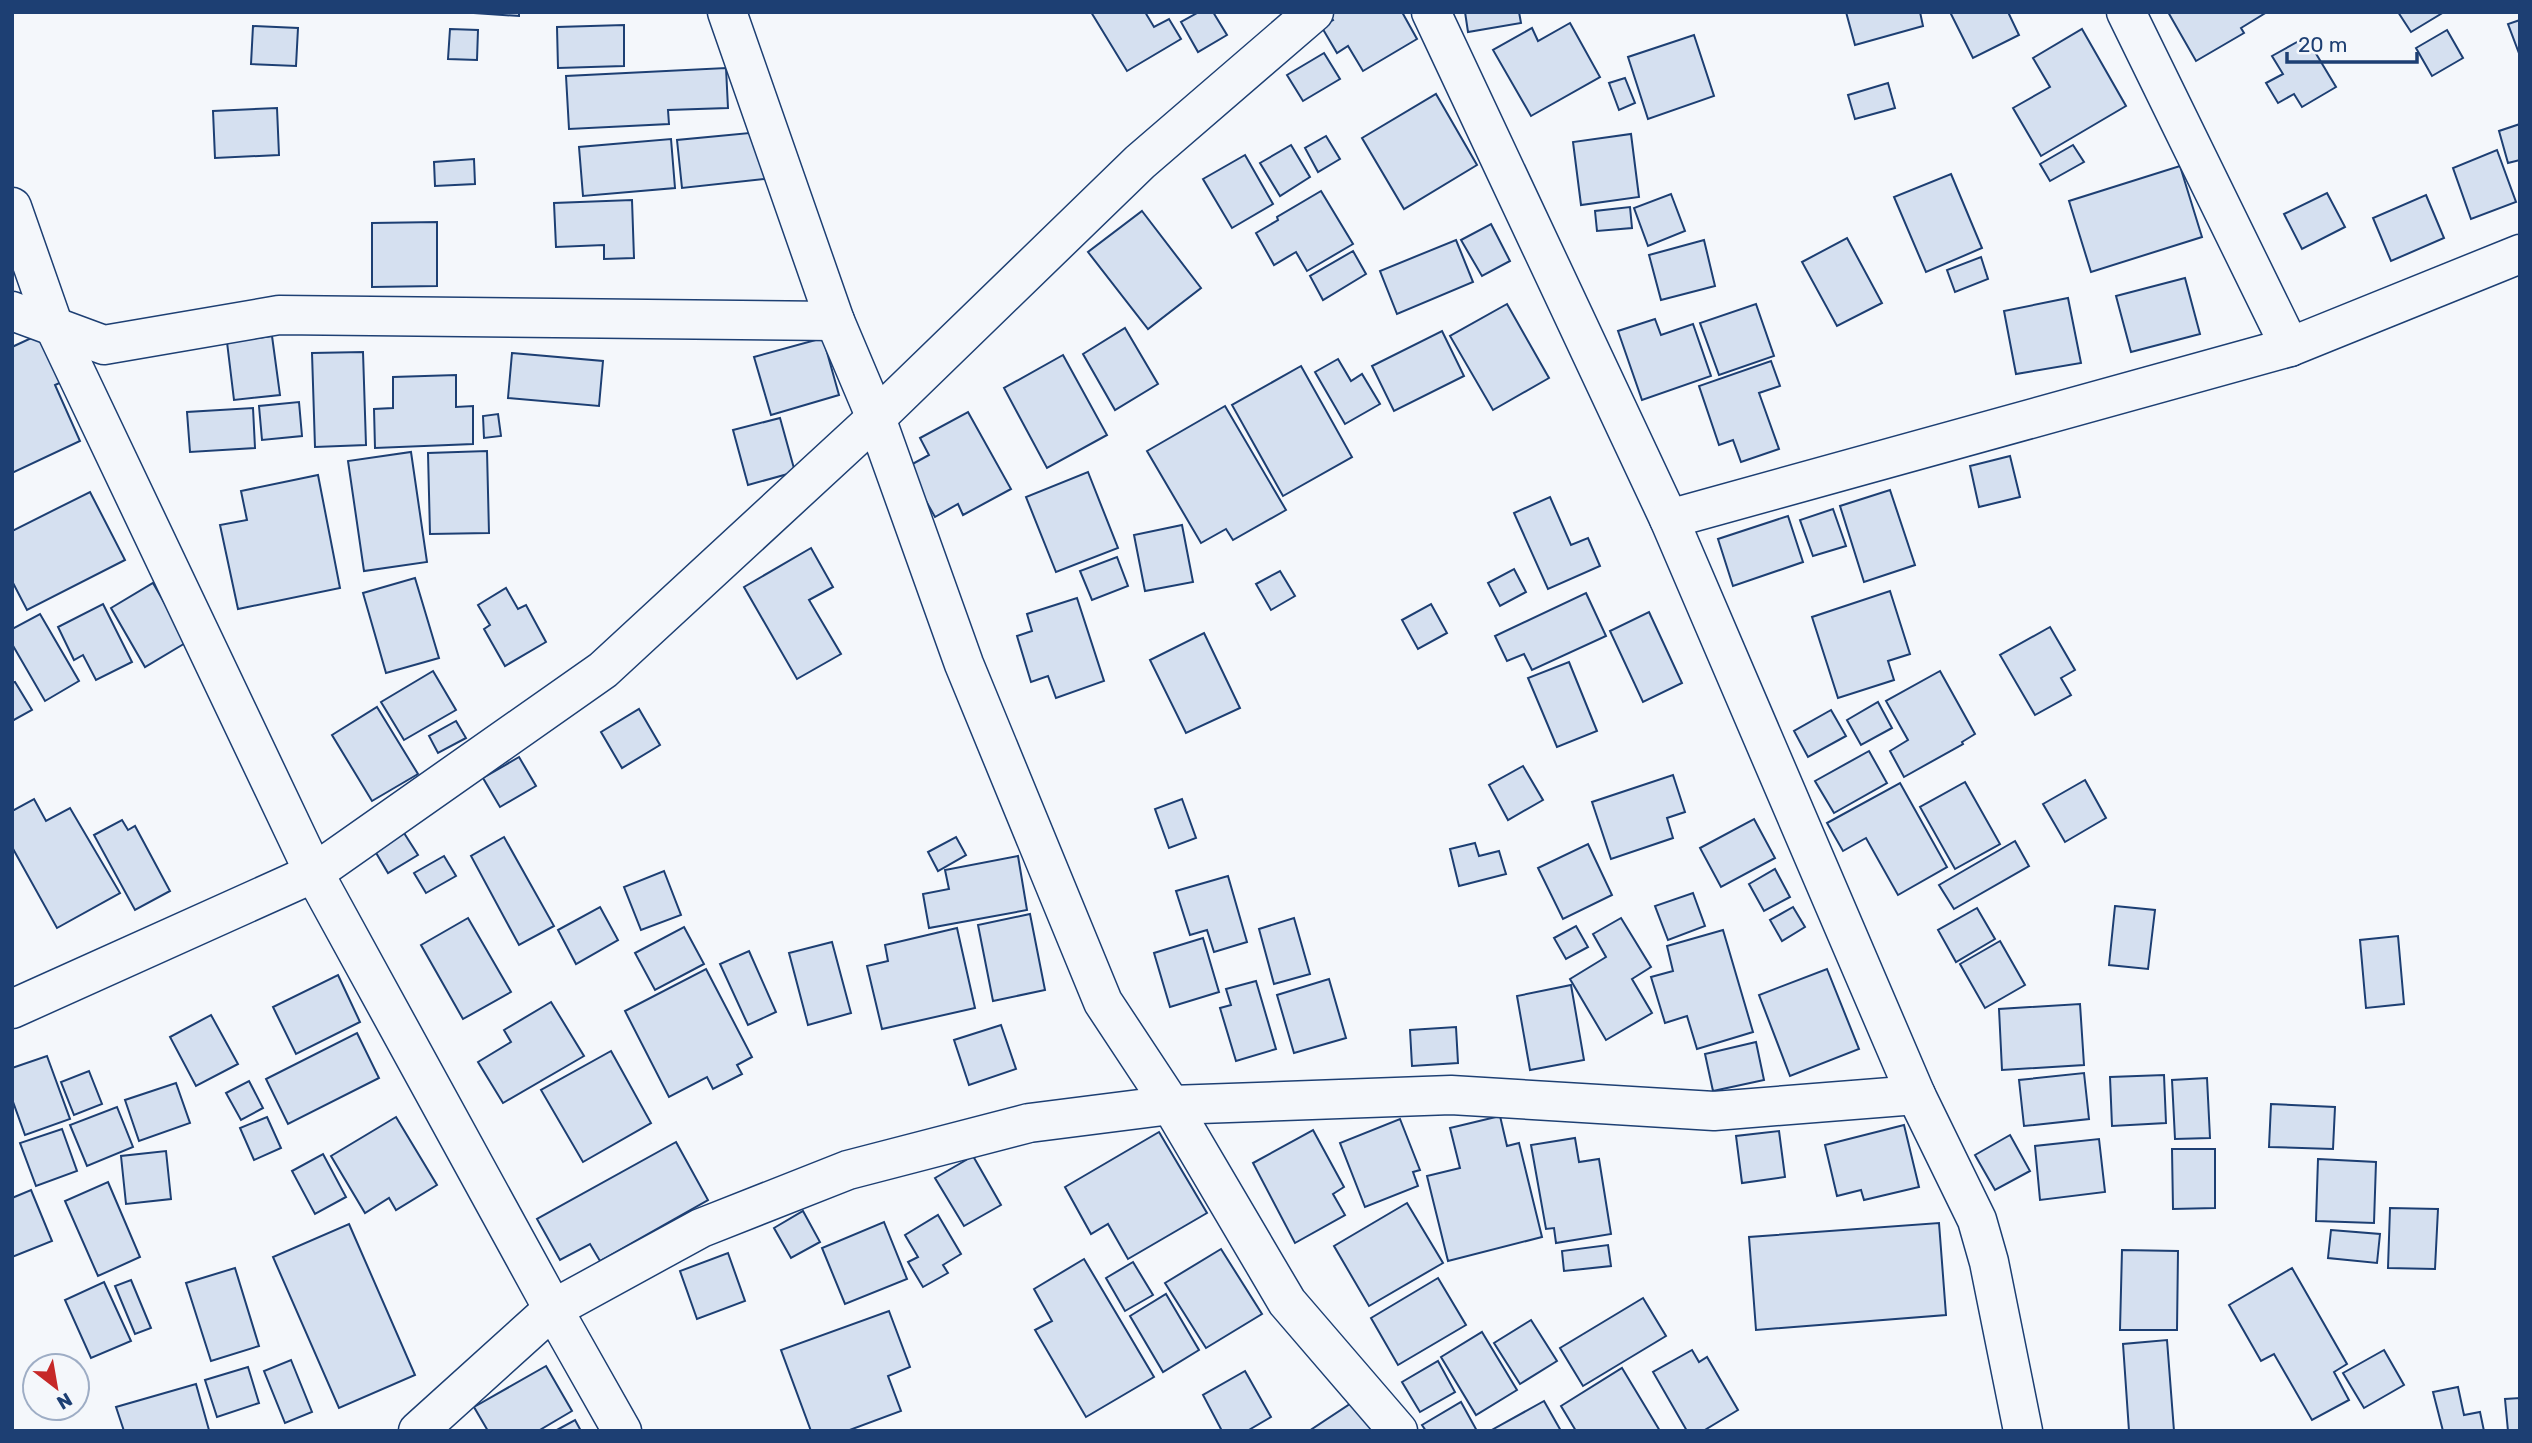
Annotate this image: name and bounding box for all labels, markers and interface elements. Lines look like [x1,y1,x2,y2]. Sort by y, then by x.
scale bar [2287,21,2416,65]
text: 20 m [2298,32,2347,57]
north arrow [21,1352,91,1422]
text: N [53,1388,76,1415]

